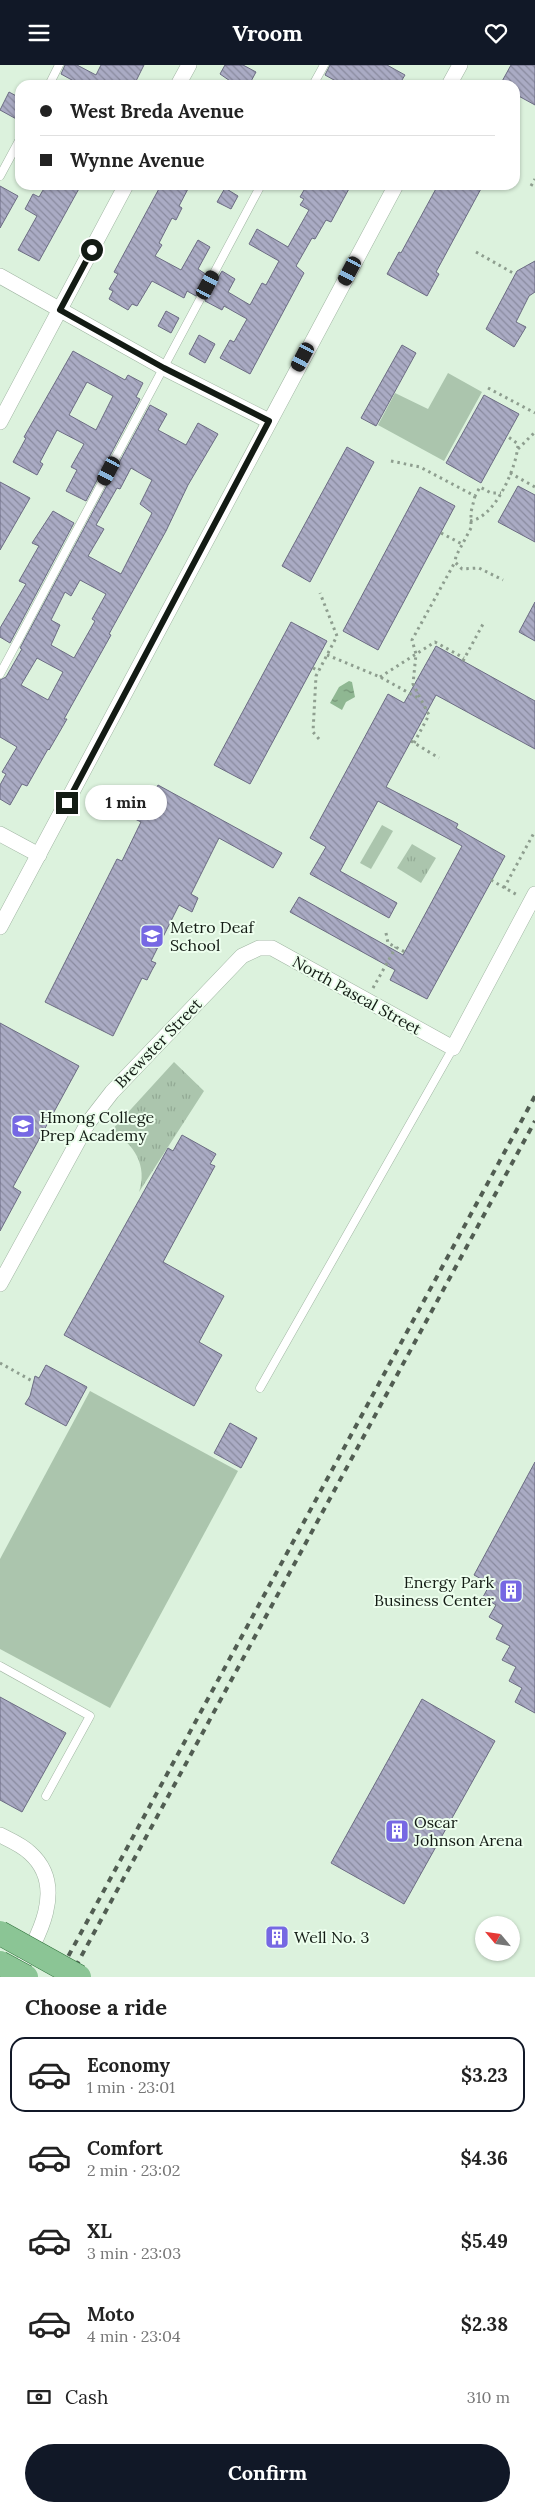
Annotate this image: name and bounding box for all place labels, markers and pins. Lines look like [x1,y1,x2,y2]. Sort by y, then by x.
place label: Metro Deaf School [170,917,256,955]
school or university icon: Metro Deaf School [139,923,165,949]
place label: Hmong College Prep Academy [40,1107,154,1145]
school or university icon: Hmong College Prep Academy [10,1113,36,1139]
place label: Energy Park Business Center [374,1572,494,1610]
building icon: Energy Park Business Center [498,1578,524,1604]
place label: Oscar Johnson Arena [413,1812,523,1850]
building icon: Oscar Johnson Arena [384,1818,410,1844]
building icon: Well No. 3 [264,1924,290,1950]
place label: Well No. 3 [294,1927,369,1947]

